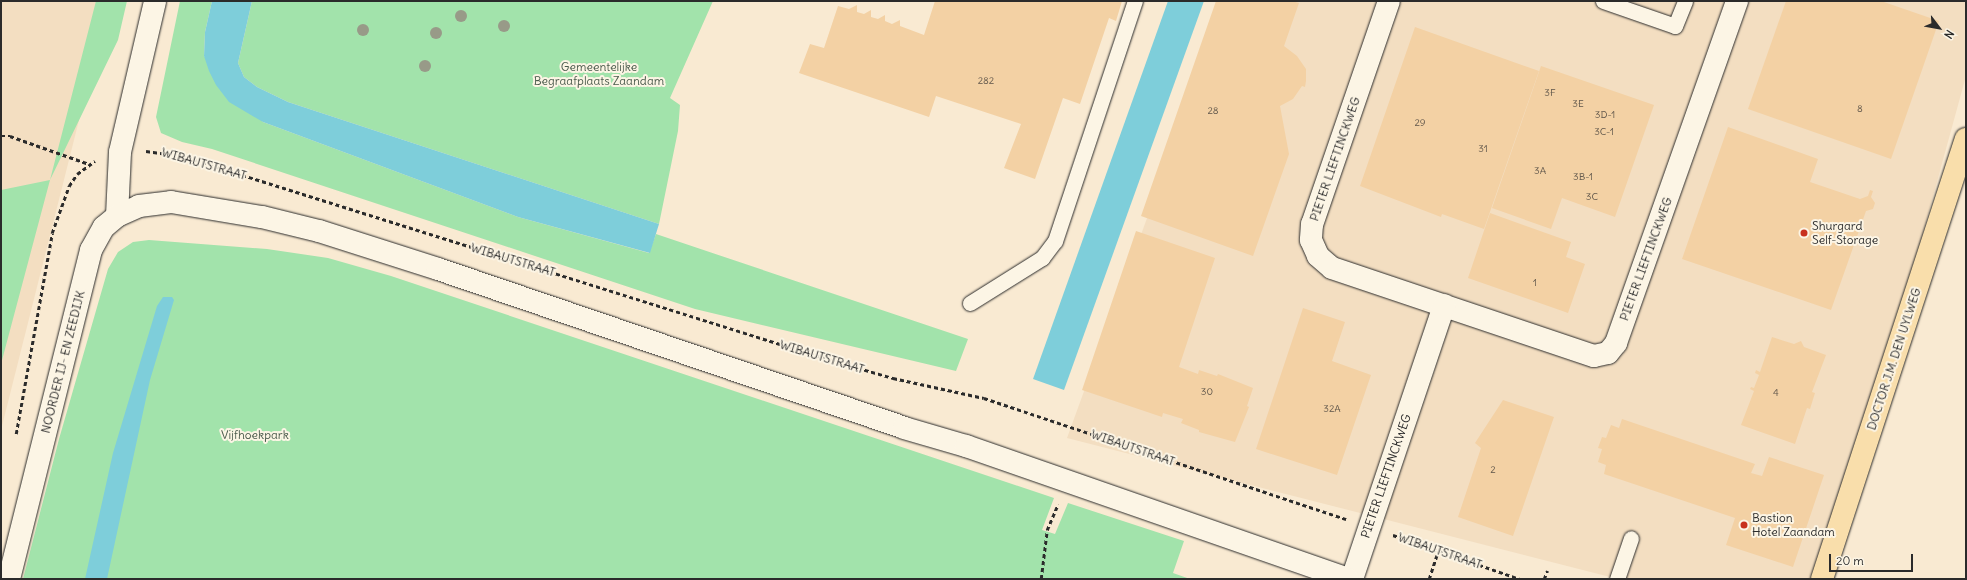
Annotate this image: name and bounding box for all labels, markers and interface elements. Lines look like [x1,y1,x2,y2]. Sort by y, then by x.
north arrow [1919,8,1959,48]
text: N [1941,27,1957,41]
park label: Gemeentelijke Begraafplaats Zaandam [534,60,664,88]
house number: 282 [978,75,994,87]
house number: 3F [1544,87,1556,99]
street label: PIETER LIEFTINCKWEG [1307,95,1363,223]
house number: 3E [1572,98,1584,110]
house number: 8 [1857,103,1863,115]
house number: 28 [1207,105,1219,117]
house number: 3D-1 [1595,109,1615,121]
house number: 29 [1414,117,1426,129]
house number: 3C-1 [1594,126,1614,138]
house number: 31 [1478,143,1488,155]
street label: WIBAUTSTRAAT [160,145,248,183]
house number: 3A [1534,165,1546,177]
house number: 3B-1 [1573,171,1593,183]
house number: 3C [1586,191,1598,203]
street label: PIETER LIEFTINCKWEG [1617,195,1675,323]
place label: Shurgard Self-Storage [1812,219,1878,247]
marker: Shurgard Self-Storage [1799,228,1809,238]
street label: WIBAUTSTRAAT [469,240,557,280]
house number: 1 [1533,277,1537,289]
street label: DOCTOR J.M. DEN UYLWEG [1864,286,1924,432]
street label: NOORDER IJ- EN ZEEDIJK [38,289,88,435]
street label: WIBAUTSTRAAT [778,337,866,377]
house number: 30 [1201,386,1213,398]
house number: 4 [1773,387,1779,399]
house number: 32A [1323,403,1341,415]
street label: PIETER LIEFTINCKWEG [1358,412,1414,540]
street label: WIBAUTSTRAAT [1089,427,1177,469]
park label: Vijfhoekpark [221,428,289,442]
house number: 2 [1490,464,1496,476]
place label: Bastion Hotel Zaandam [1752,511,1835,539]
marker: Bastion Hotel Zaandam [1739,520,1749,530]
street label: WIBAUTSTRAAT [1396,530,1484,572]
scale bar [1831,546,1915,572]
text: 20 m [1836,553,1864,568]

